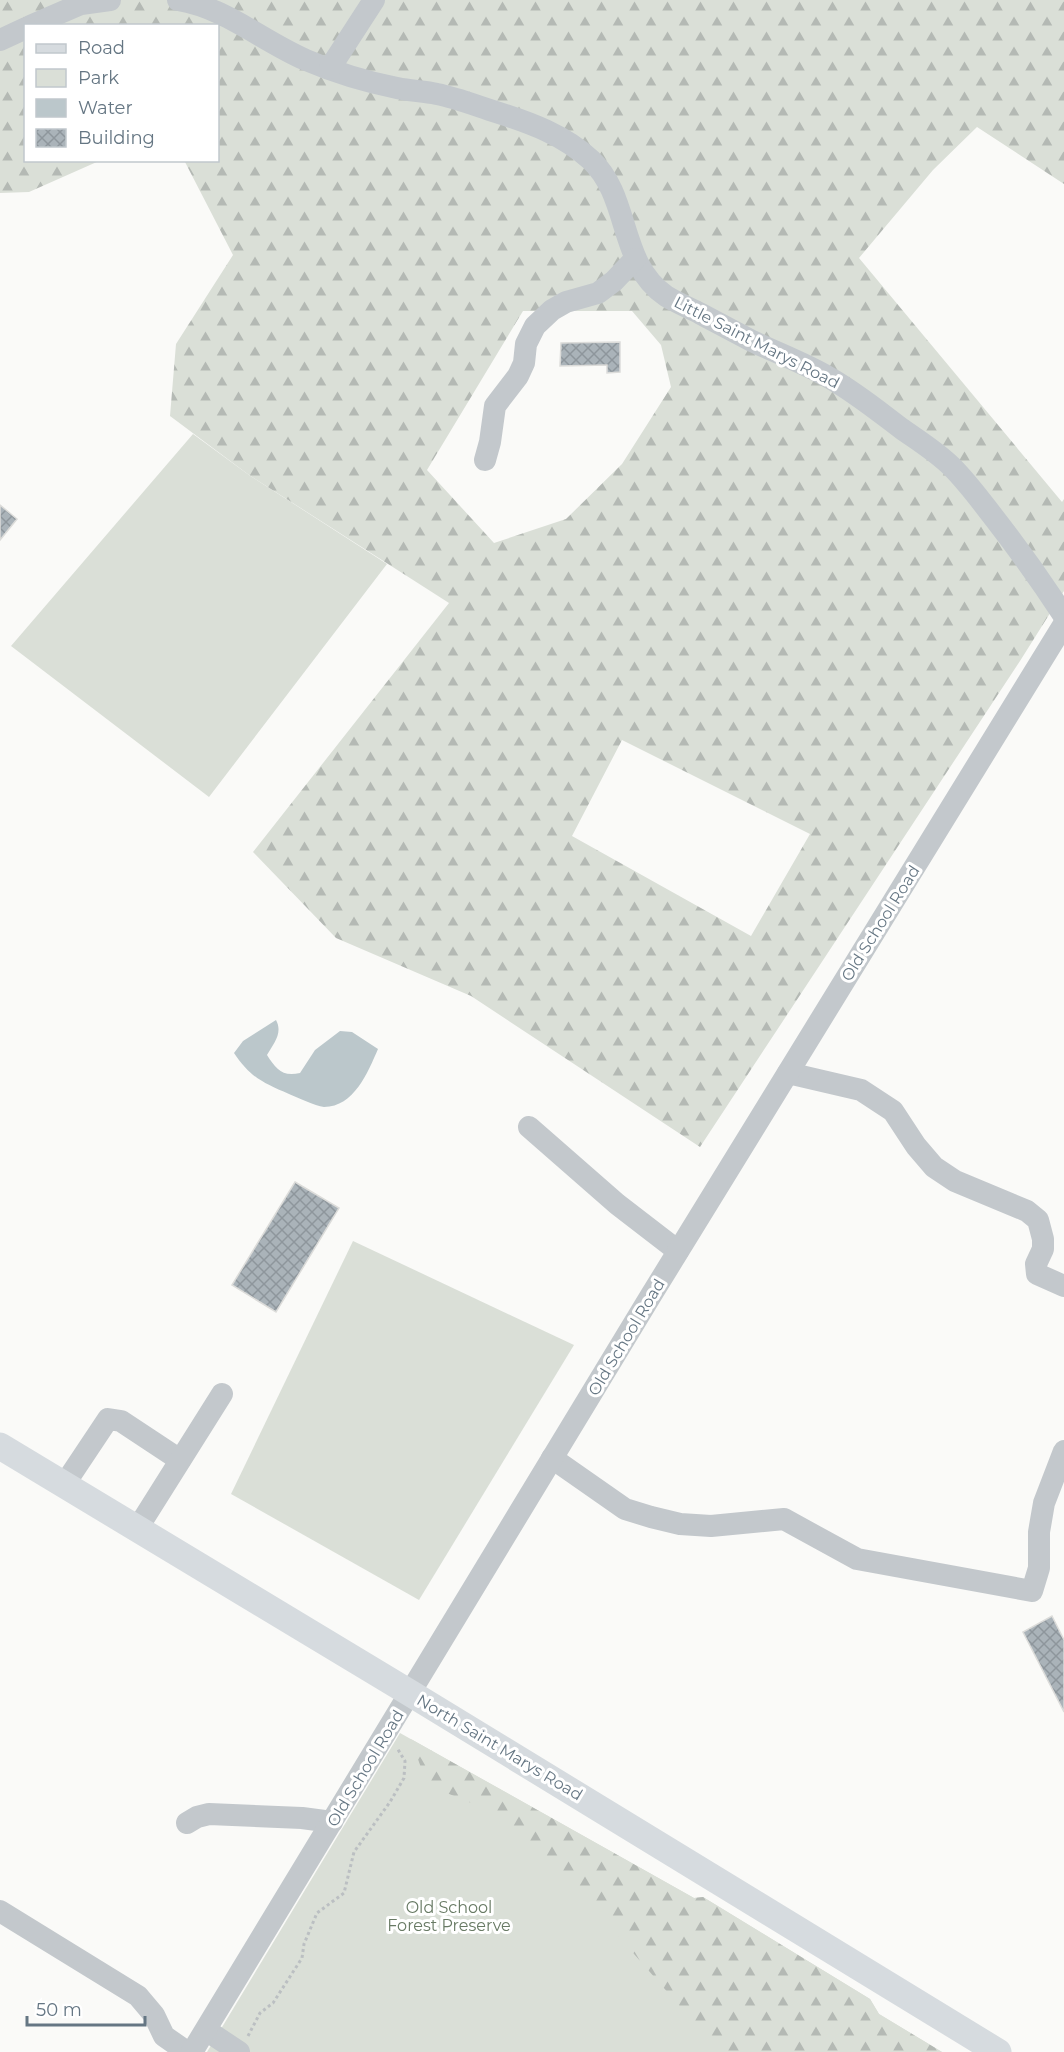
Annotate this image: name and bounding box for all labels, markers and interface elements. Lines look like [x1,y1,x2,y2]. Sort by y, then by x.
legend [24,24,219,162]
text: Road [78,37,125,59]
text: Park [78,67,119,89]
text: Water [78,97,133,119]
text: Building [78,127,155,149]
street label: Little Saint Marys Road [671,292,843,392]
street label: Old School Road [837,862,924,985]
street label: Old School Road [584,1275,669,1399]
street label: North Saint Marys Road [414,1690,586,1804]
street label: Old School Road [323,1706,408,1830]
park label: Old School Forest Preserve [387,1898,511,1935]
scale bar [27,1989,146,2027]
text: 50 m [36,1999,82,2021]

